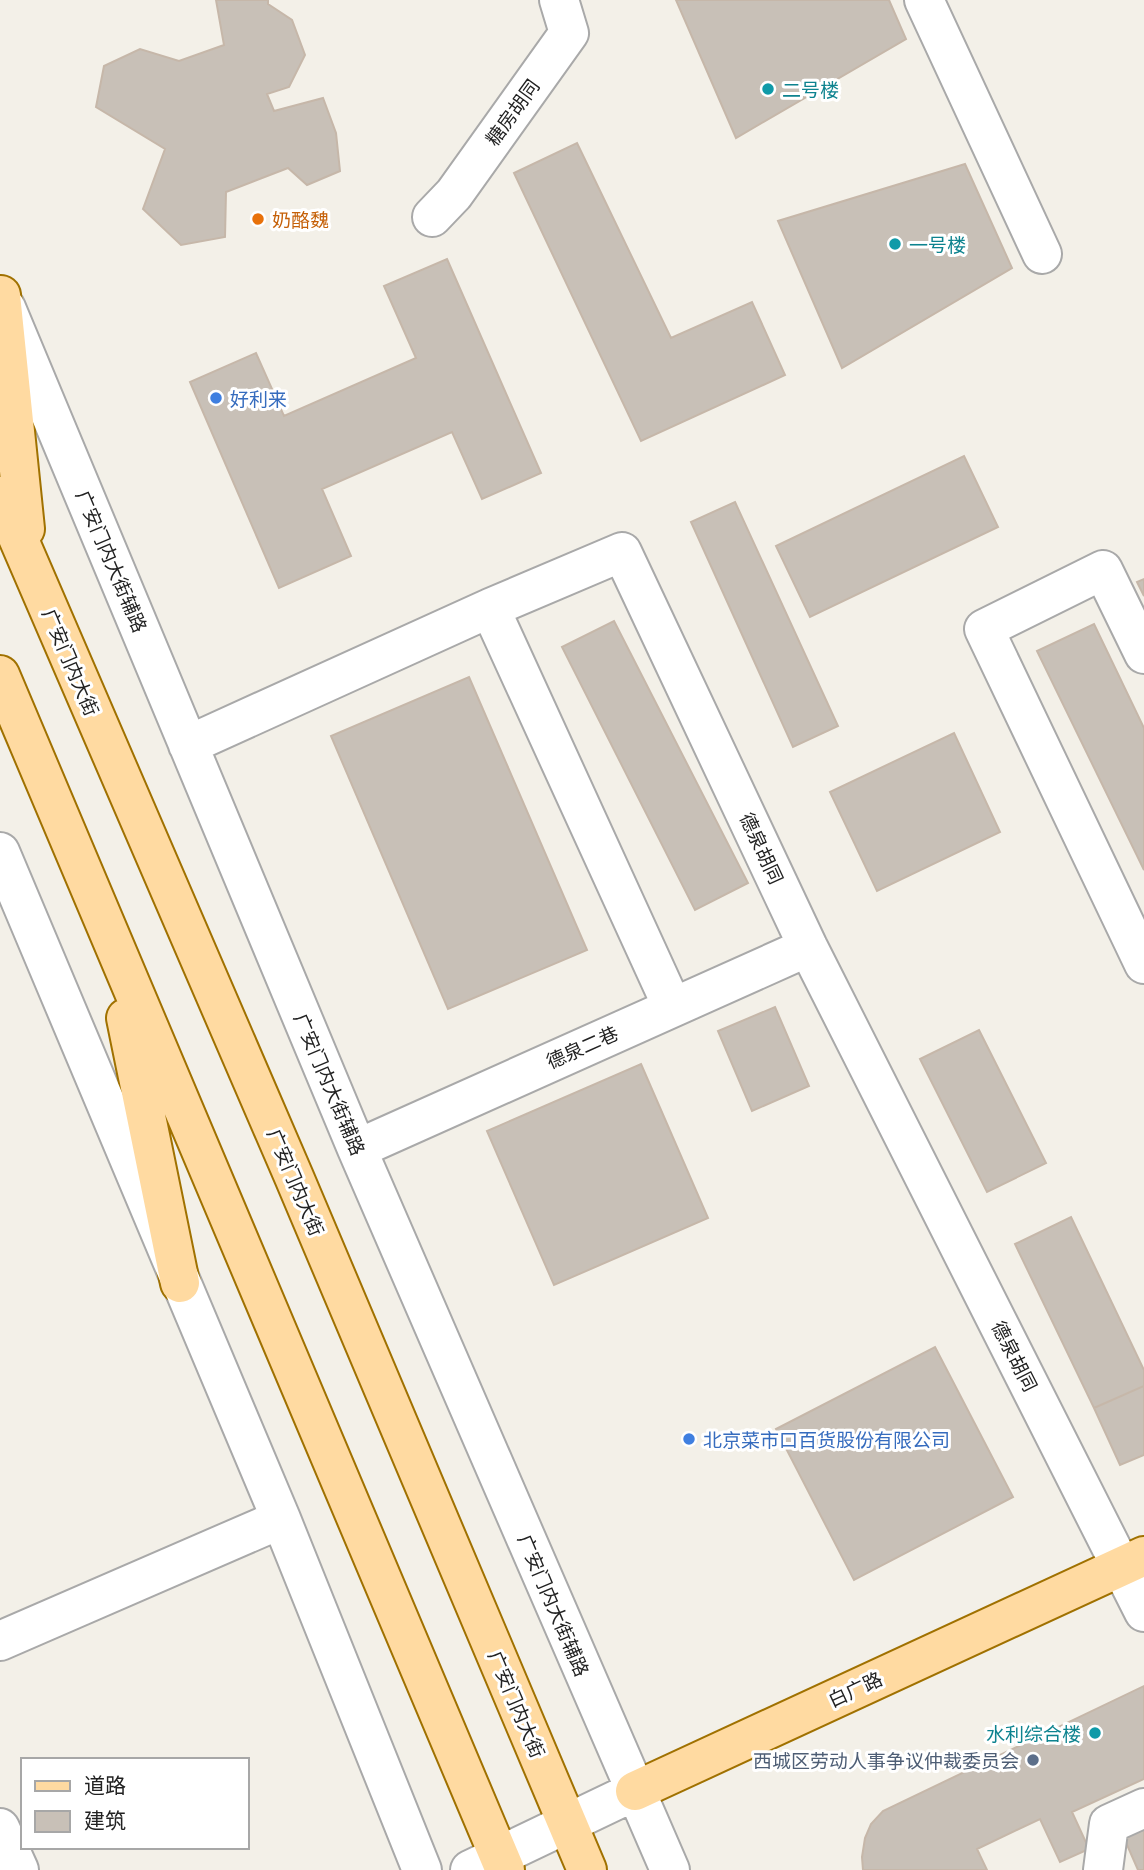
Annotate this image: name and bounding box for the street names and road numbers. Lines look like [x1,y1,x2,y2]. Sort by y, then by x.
street label: 糖房胡同 [478,73,546,151]
street label: 广安门内大街辅路 [69,485,155,637]
street label: 广安门内大街 [35,604,107,720]
street label: 德泉胡同 [733,807,791,889]
street label: 广安门内大街辅路 [287,1008,373,1160]
street label: 德泉二巷 [541,1018,623,1076]
street label: 广安门内大街 [260,1124,332,1240]
street label: 德泉胡同 [985,1316,1045,1396]
street label: 广安门内大街辅路 [511,1529,597,1681]
street label: 广安门内大街 [481,1646,553,1762]
street label: 白广路 [823,1664,887,1714]

